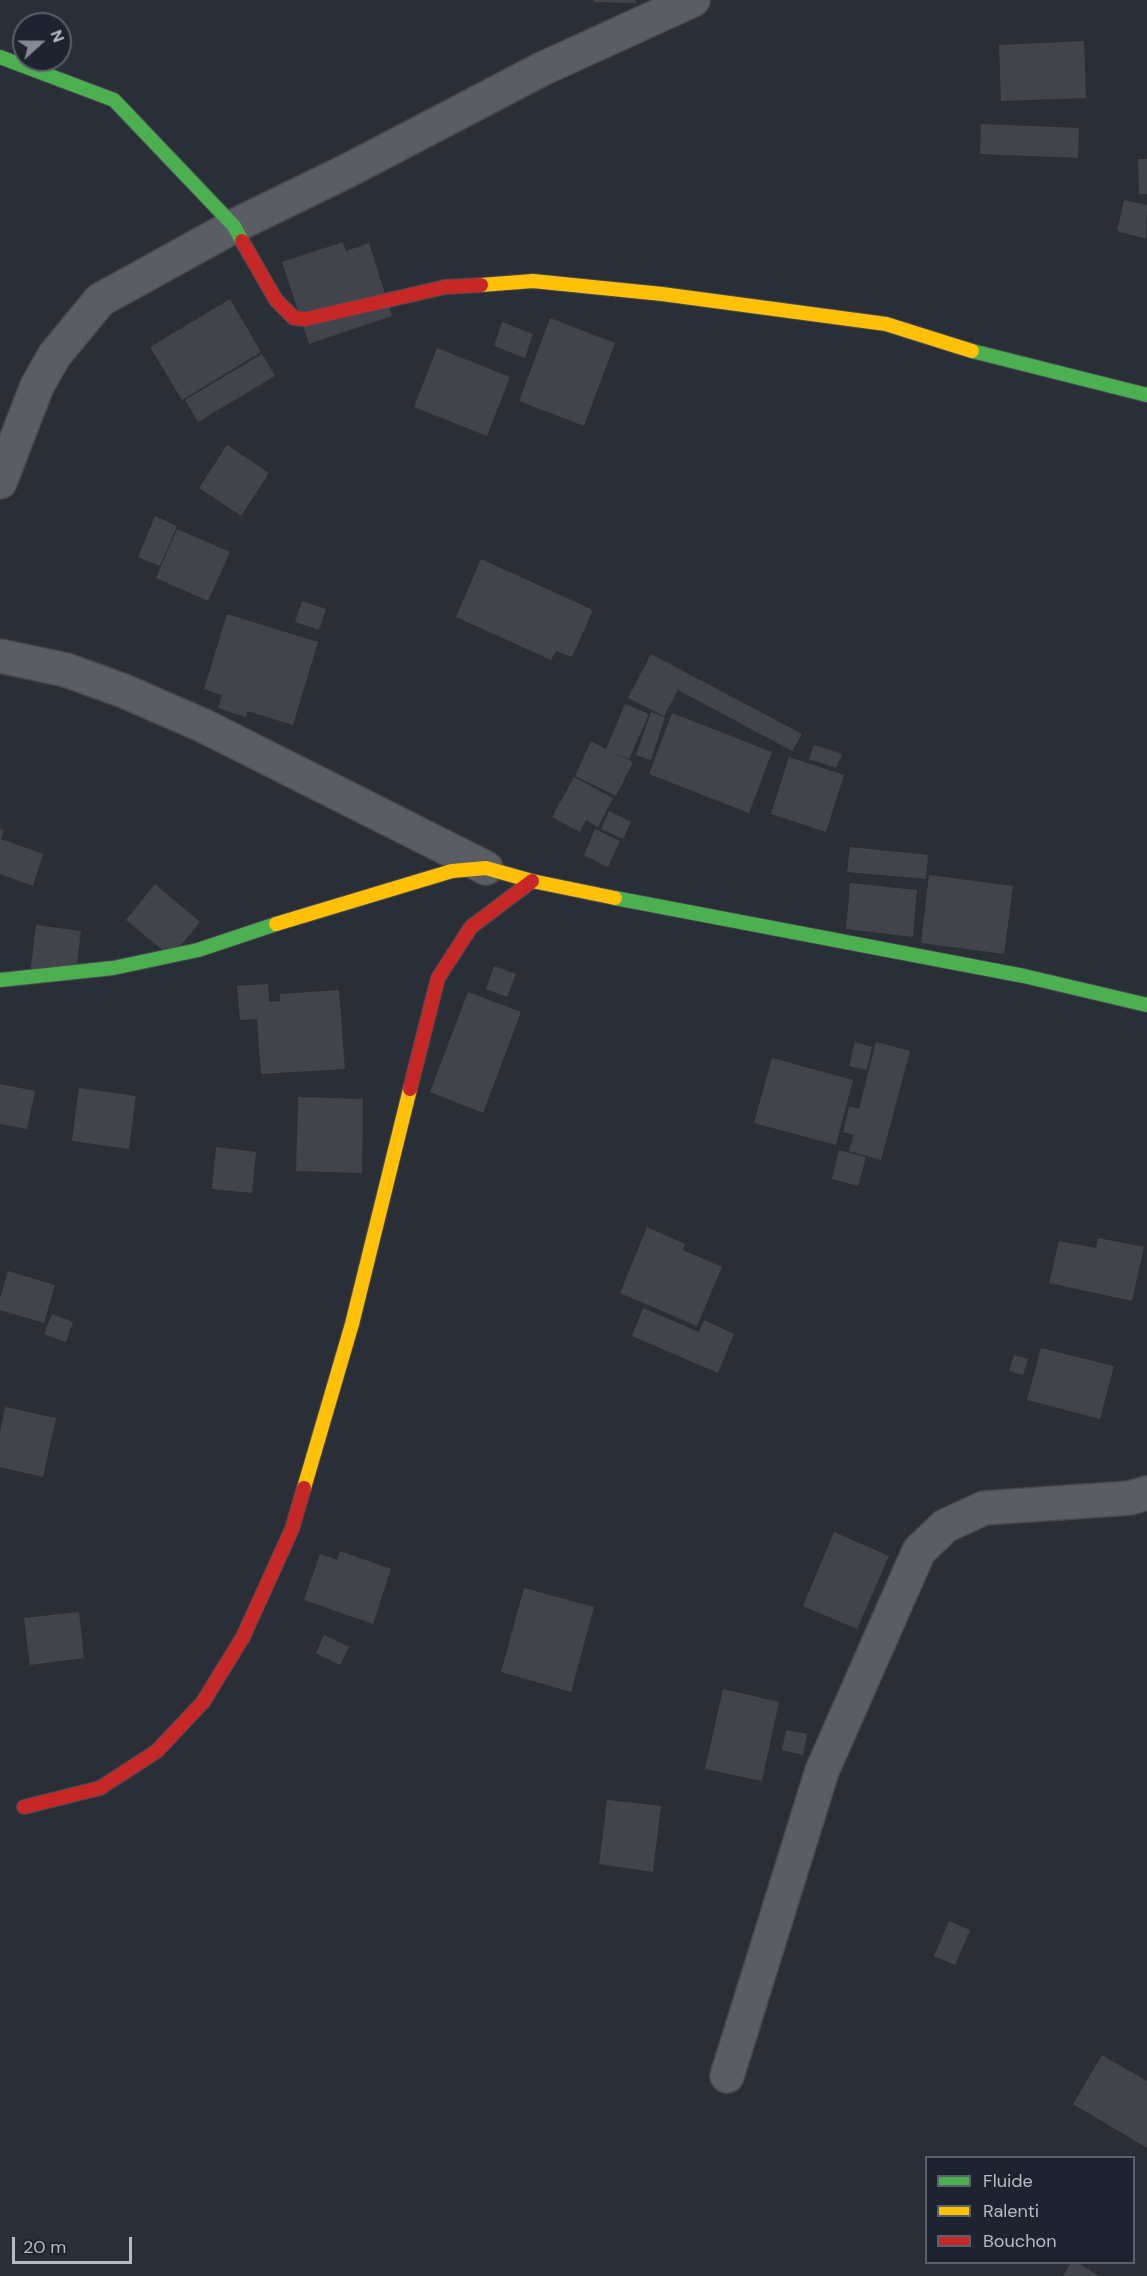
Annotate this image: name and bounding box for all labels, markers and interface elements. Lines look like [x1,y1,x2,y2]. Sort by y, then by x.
north arrow [12,12,72,72]
text: N [46,27,69,45]
legend [925,2156,1135,2264]
text: Fluide [983,2169,1033,2193]
text: Ralenti [983,2199,1039,2223]
scale bar [15,2225,135,2263]
text: Bouchon [983,2229,1057,2253]
text: 20 m [23,2235,66,2259]

